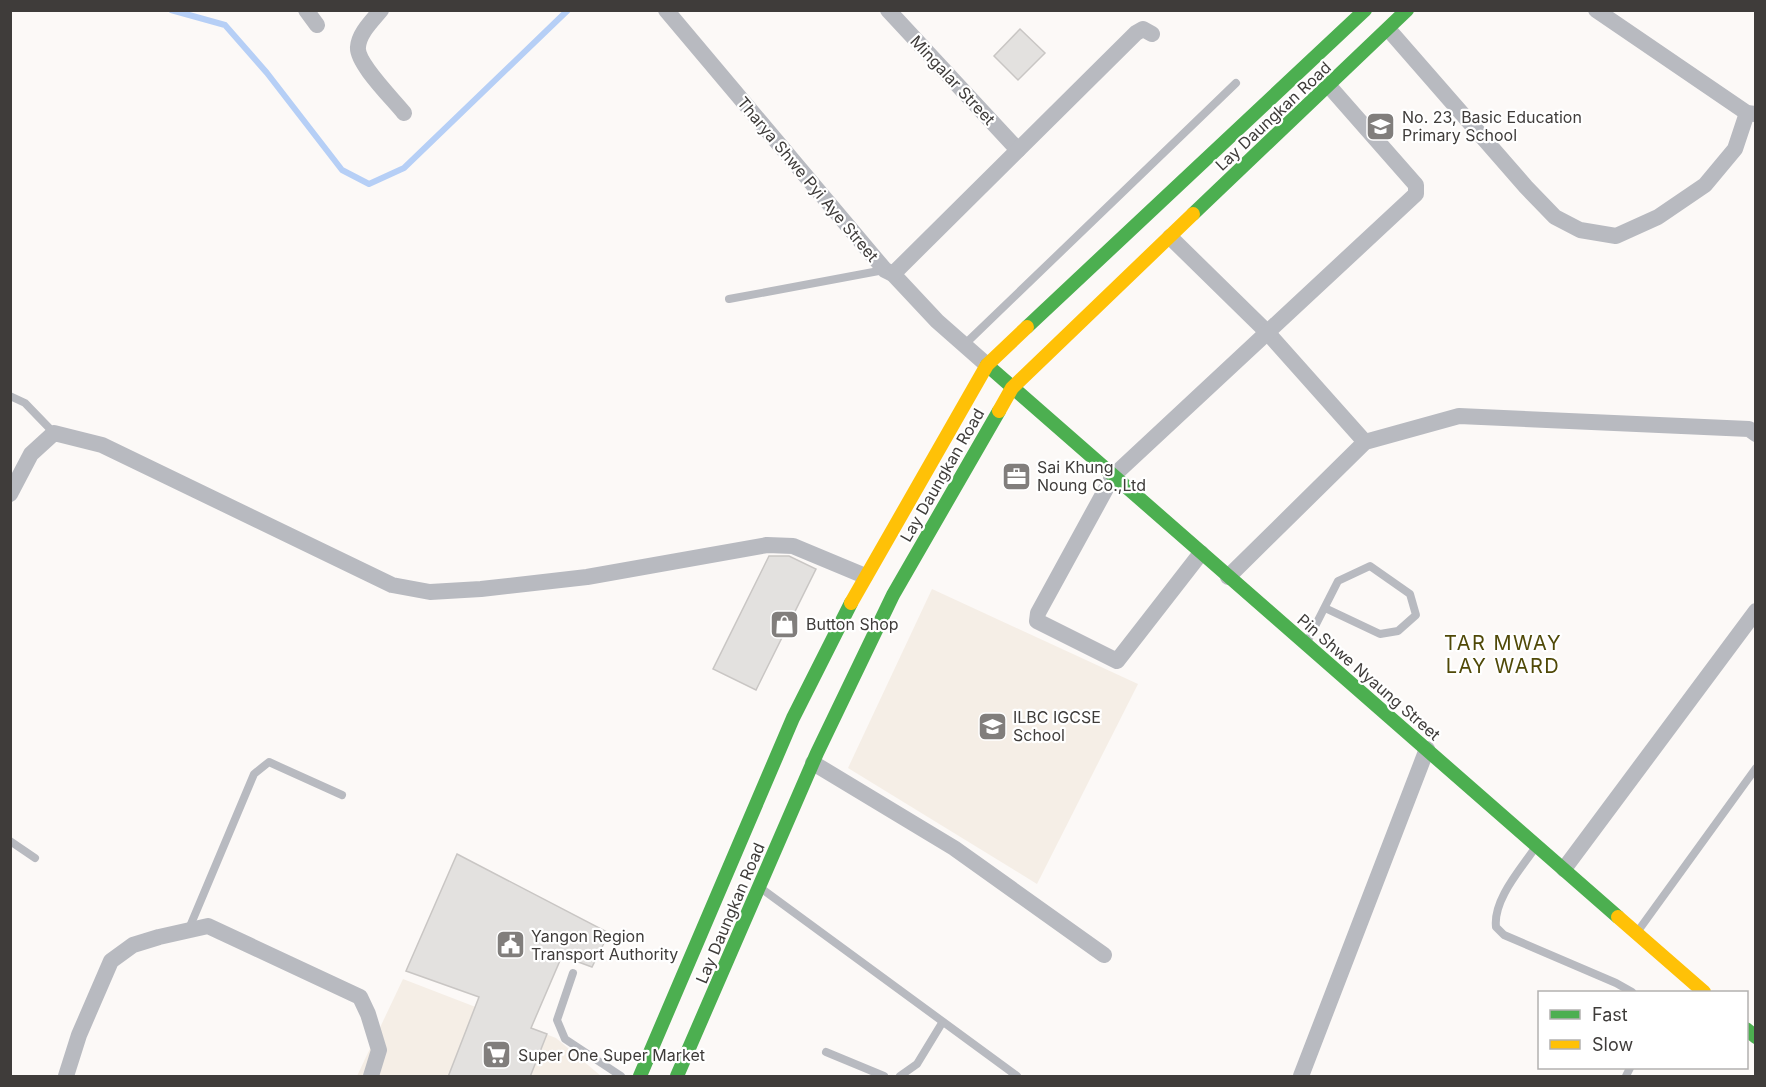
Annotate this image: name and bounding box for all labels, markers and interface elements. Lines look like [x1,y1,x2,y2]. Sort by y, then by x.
street label: Mingalar Street [906,31,1000,129]
street label: Lay Daungkan Road [1211,57,1335,175]
street label: Tharya Shwe Pyi Aye Street [733,93,883,265]
place label: No. 23, Basic Education Primary School [1402,107,1582,145]
school or university icon: No. 23, Basic Education Primary School [1365,110,1397,142]
street label: Lay Daungkan Road [896,405,988,545]
place label: Sai Khung Noung Co.,Ltd [1037,457,1146,495]
office icon: Sai Khung Noung Co.,Ltd [1000,460,1032,492]
shop icon: Button Shop [769,608,801,640]
street label: Pin Shwe Nyaung Street [1293,609,1445,745]
place label: Button Shop [806,614,899,634]
district label: TAR MWAY LAY WARD [1444,631,1562,678]
place label: ILBC IGCSE School [1013,707,1101,745]
school or university icon: ILBC IGCSE School [976,710,1008,742]
street label: Lay Daungkan Road [691,840,769,986]
place label: Yangon Region Transport Authority [531,926,678,964]
public building icon: Yangon Region Transport Authority [494,929,526,961]
legend [1538,991,1748,1069]
text: Fast [1592,1004,1628,1025]
text: Slow [1592,1034,1633,1055]
supermarket icon: Super One Super Market [481,1039,513,1071]
place label: Super One Super Market [518,1045,705,1065]

